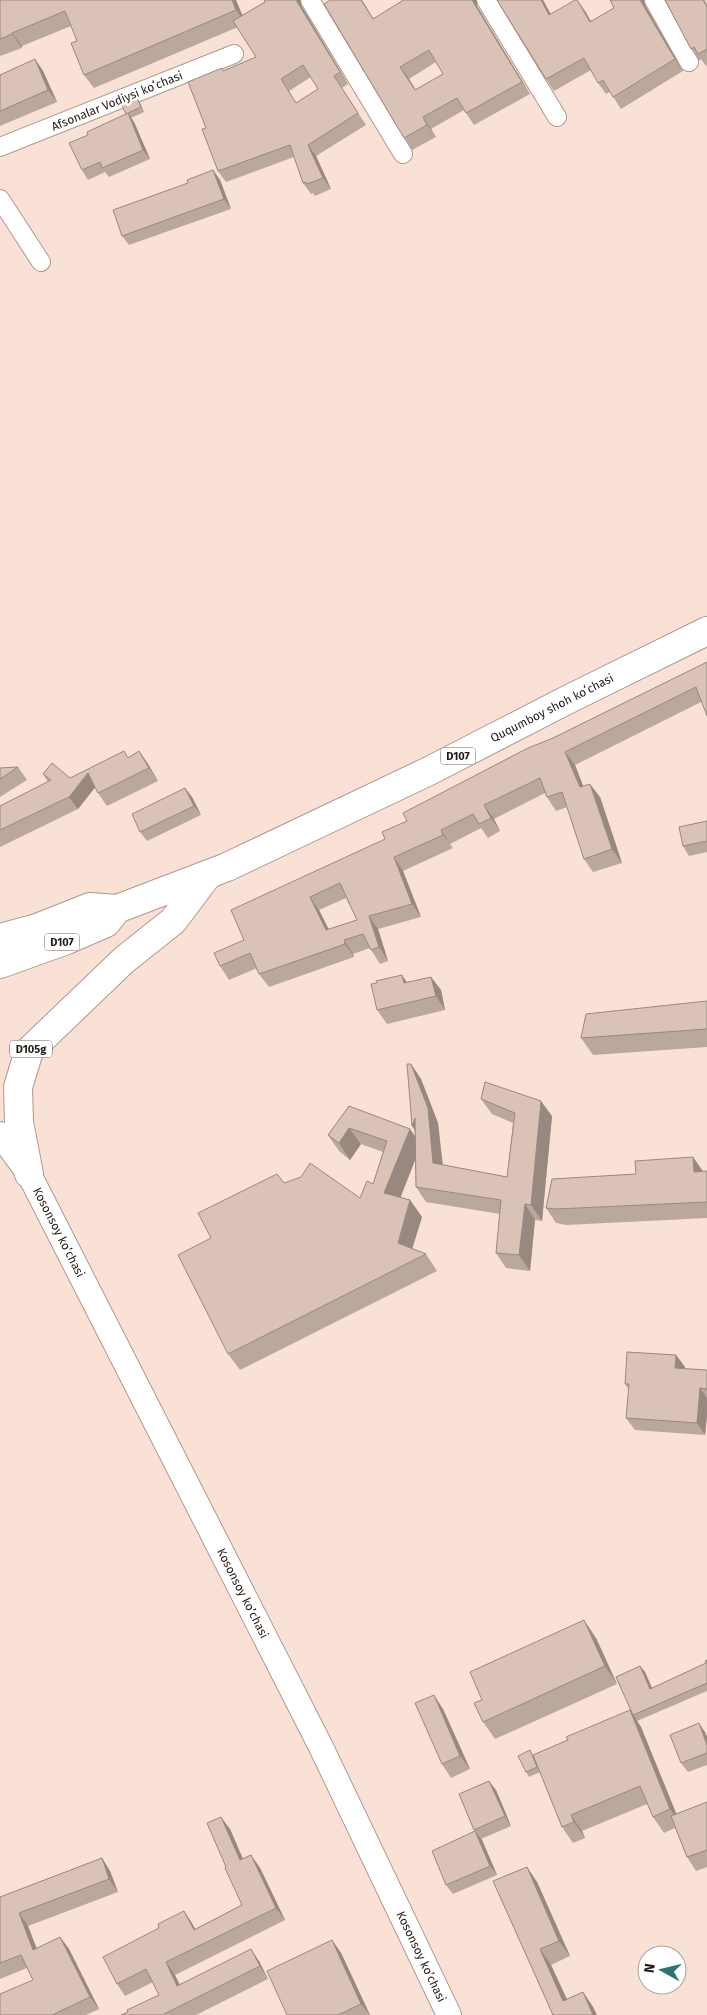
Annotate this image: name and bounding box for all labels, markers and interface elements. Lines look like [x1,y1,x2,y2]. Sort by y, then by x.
street label: Afsonalar Vodiysi koʻchasi [49,67,185,134]
street label: Ququmboy shoh koʻchasi [488,670,616,745]
road number: D107 [440,748,476,764]
road number: D107 [44,934,80,950]
road number: D105g [10,1040,52,1058]
street label: Kosonsoy ko’chasi [30,1185,88,1280]
street label: Kosonsoy ko’chasi [214,1546,271,1641]
street label: Kosonsoy ko’chasi [394,1909,449,2004]
north arrow [637,1945,687,1995]
text: N [641,1962,659,1974]

